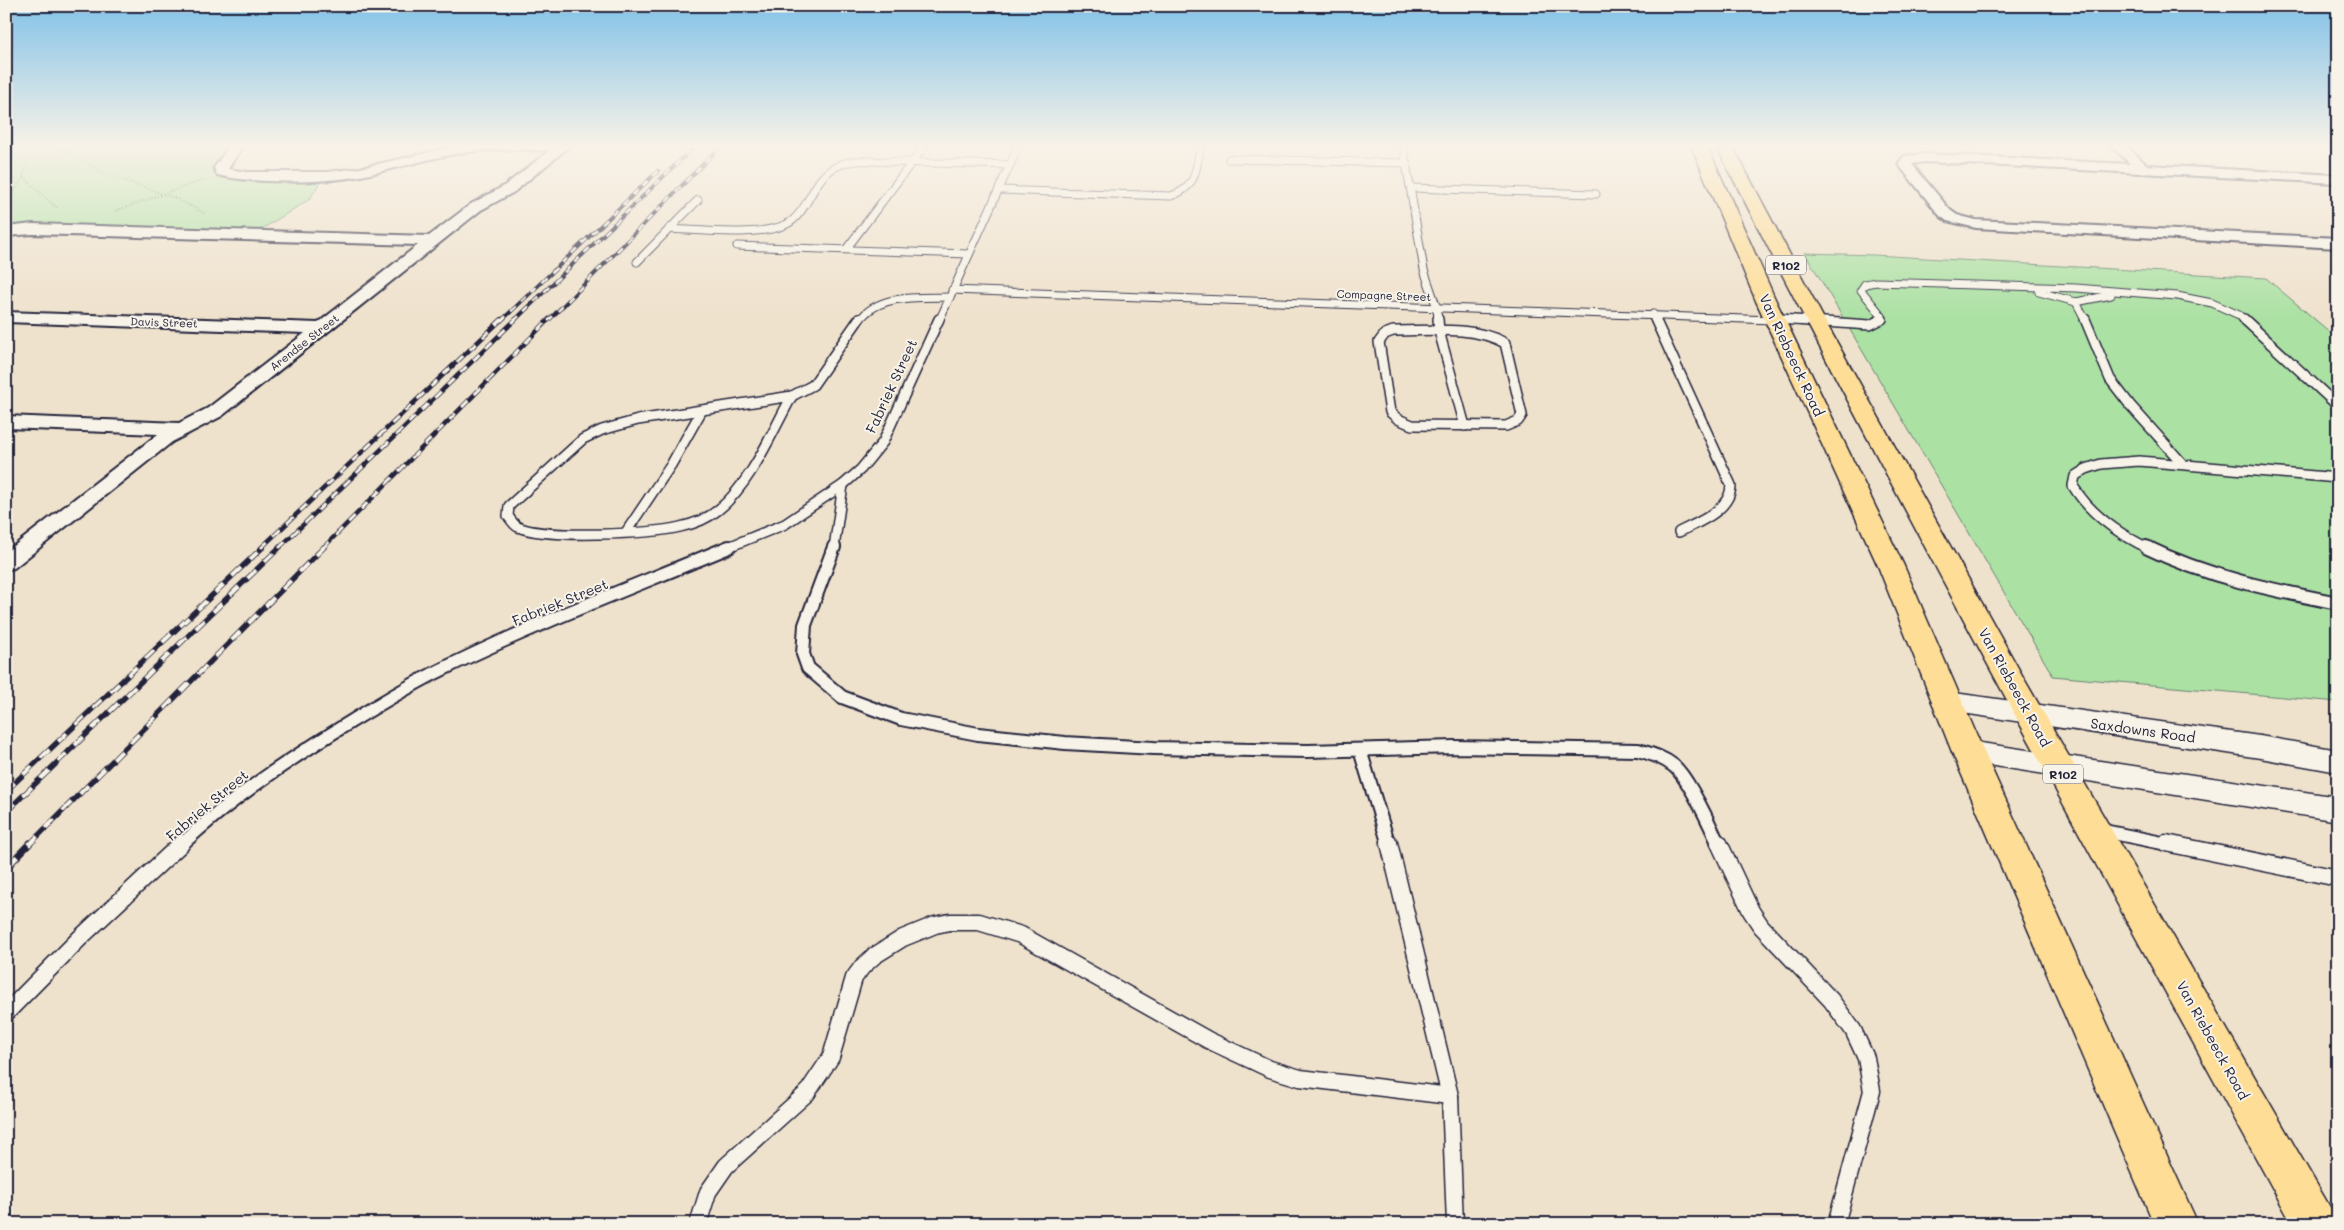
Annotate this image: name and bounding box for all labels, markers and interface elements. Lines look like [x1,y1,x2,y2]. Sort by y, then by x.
road number: R102 [1766,256,1806,274]
street label: Compagne Street [1336,286,1432,304]
street label: Van Riebeeck Road [1755,291,1829,419]
street label: Arendse Street [266,310,342,374]
street label: Davis Street [130,313,198,331]
street label: Fabriek Street [861,336,921,436]
street label: Fabriek Street [509,574,611,630]
street label: Van Riebeeck Road [1974,624,2056,750]
street label: Saxdowns Road [2089,713,2197,747]
road number: R102 [2043,764,2083,784]
street label: Fabriek Street [162,765,252,845]
street label: Van Riebeeck Road [2172,977,2254,1103]

